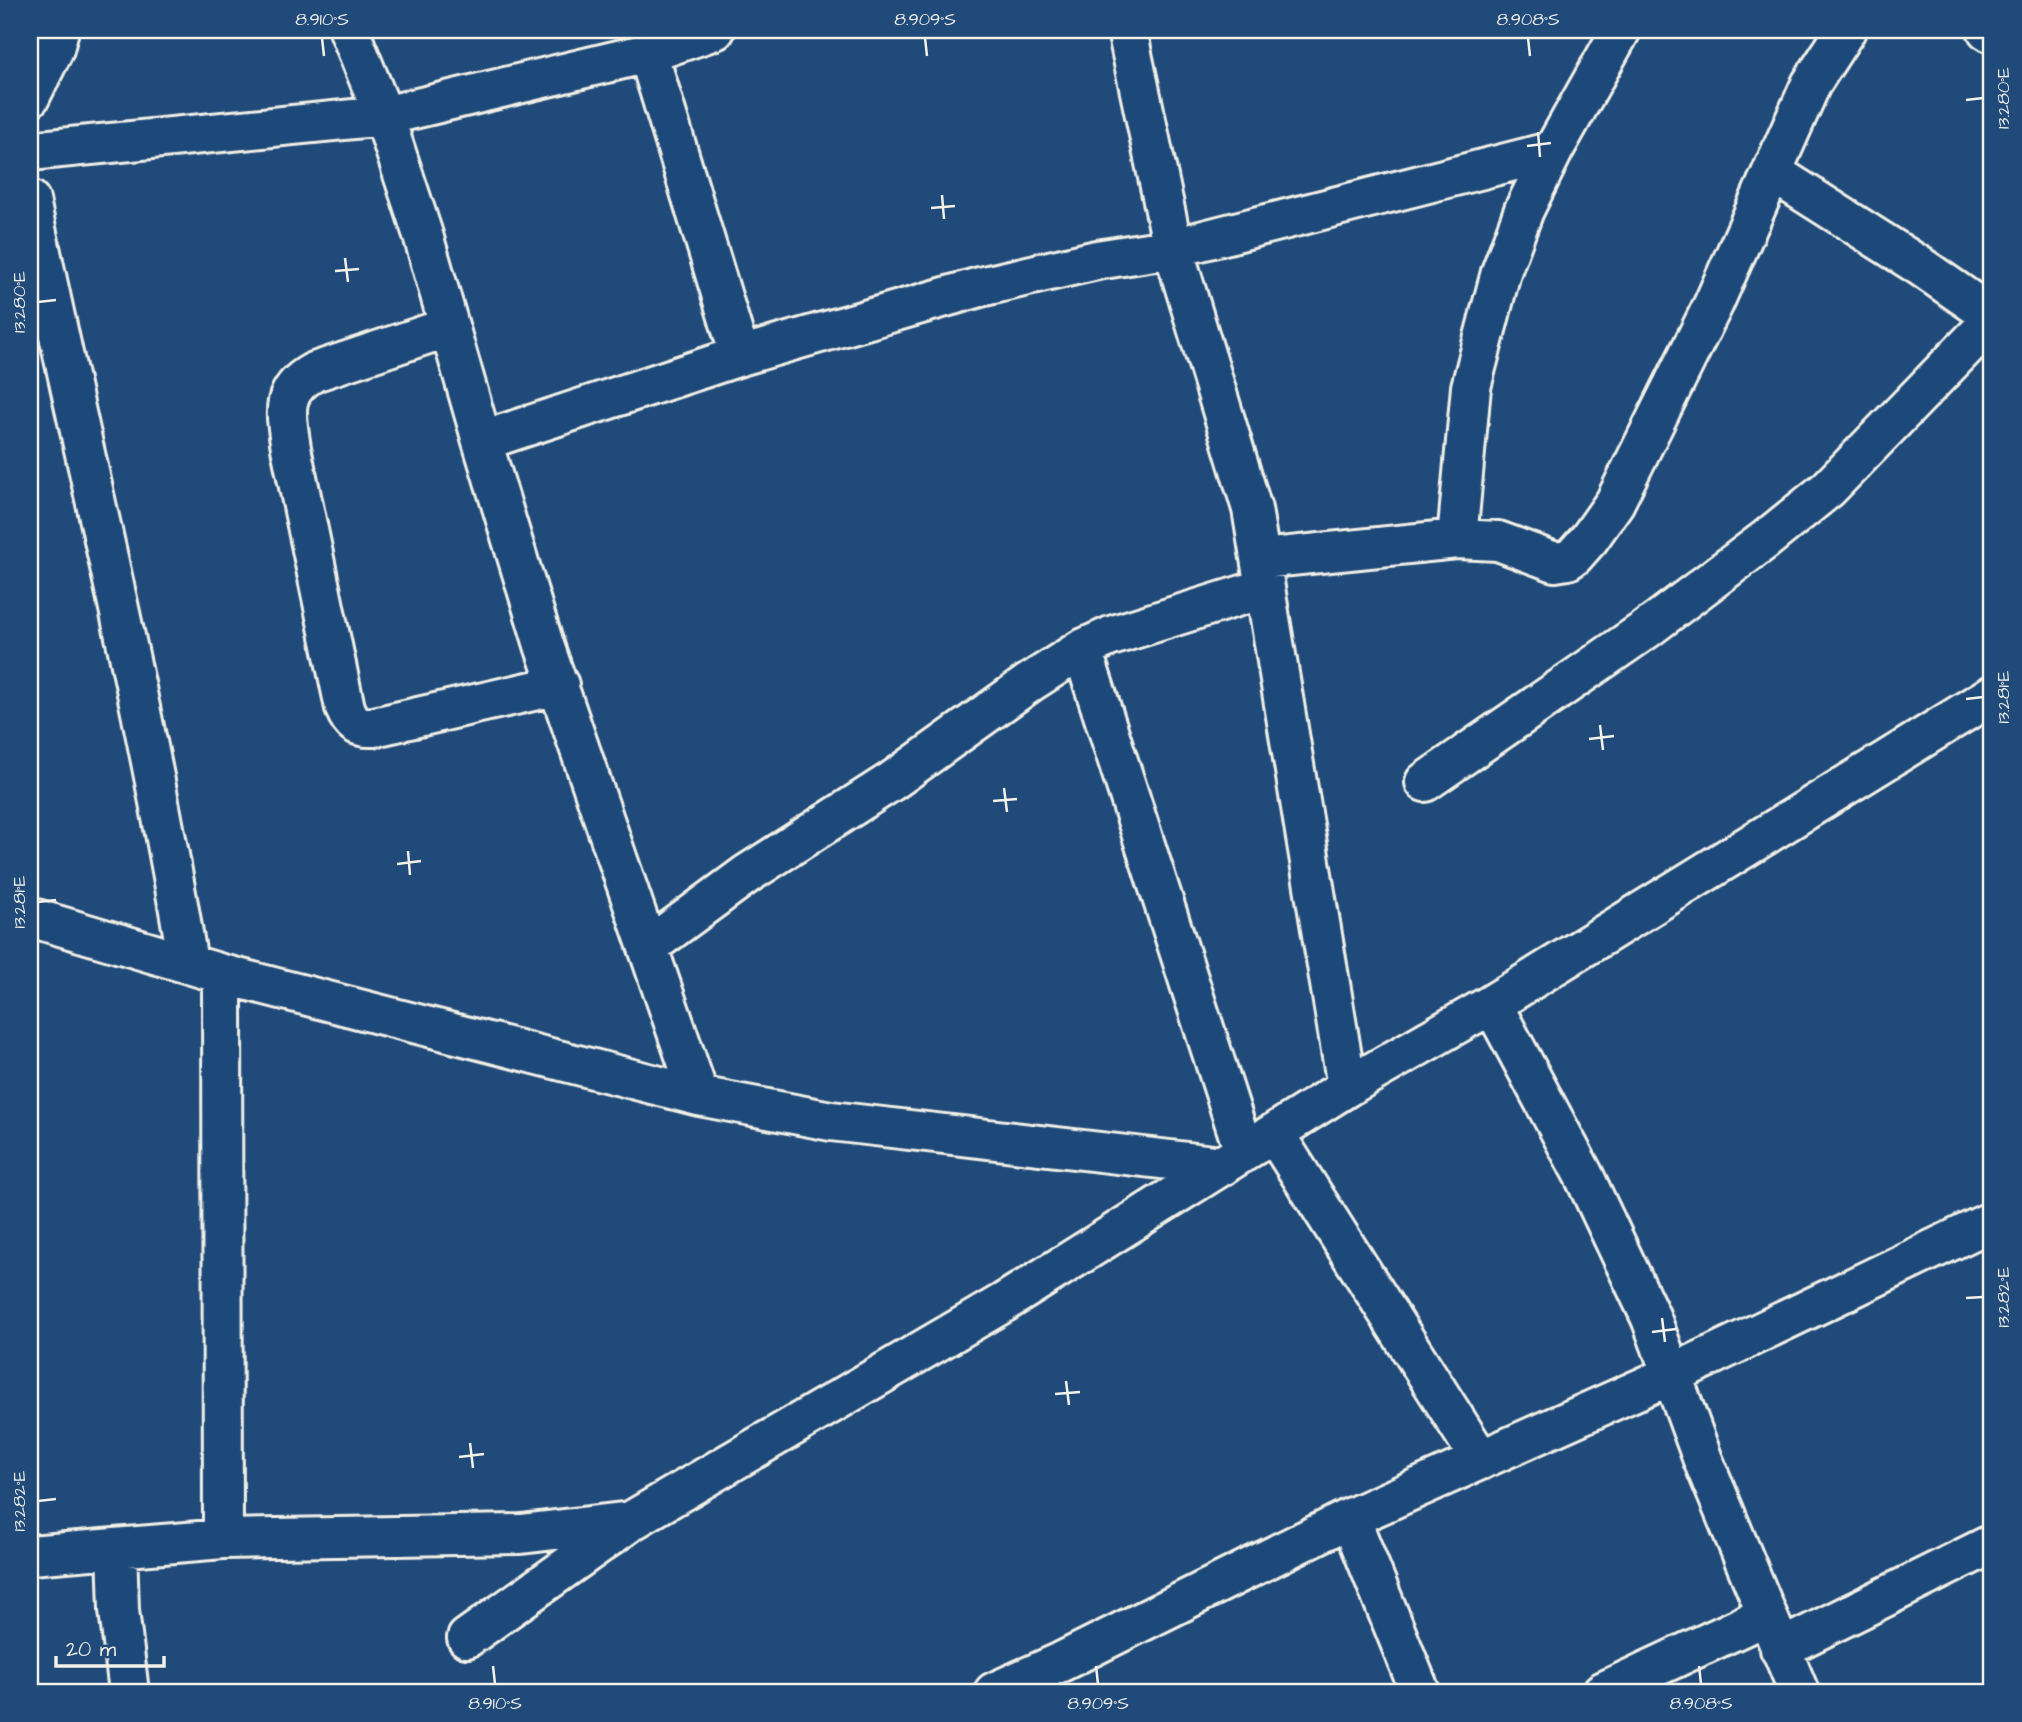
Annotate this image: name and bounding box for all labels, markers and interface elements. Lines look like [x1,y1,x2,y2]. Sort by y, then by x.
text: 8.910°S [295,7,349,32]
text: 8.909°S [894,7,956,32]
text: 8.908°S [1497,7,1560,32]
text: 13.280°E [1991,67,2016,129]
text: 13.280°E [7,271,32,333]
text: 13.281°E [1991,670,2016,723]
text: 13.281°E [7,875,32,928]
text: 13.282°E [1991,1266,2016,1327]
text: 13.282°E [7,1470,32,1531]
scale bar [56,1624,164,1668]
text: 20 m [66,1635,117,1664]
text: 8.910°S [468,1691,522,1716]
text: 8.909°S [1067,1691,1129,1716]
text: 8.908°S [1670,1691,1733,1716]

